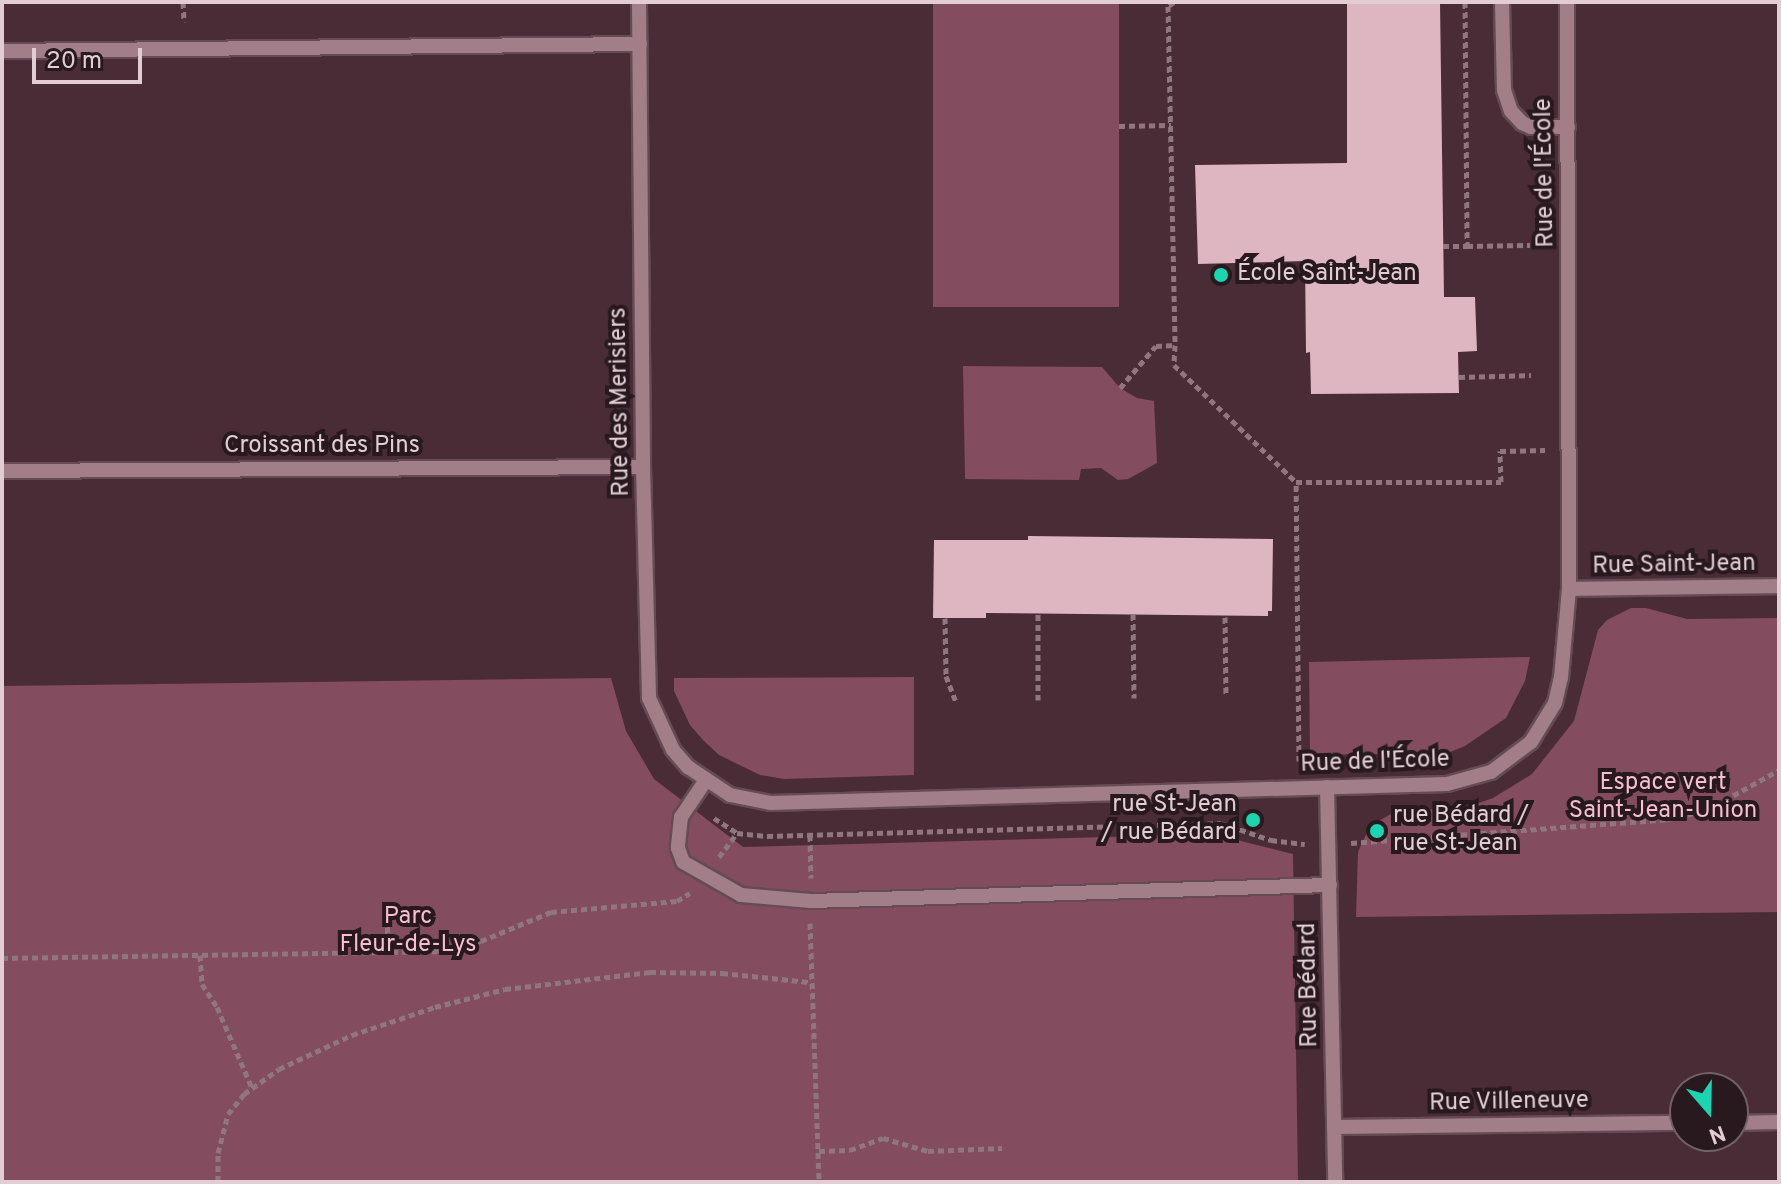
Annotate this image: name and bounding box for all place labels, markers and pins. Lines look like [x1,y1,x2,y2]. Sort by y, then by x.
place label: École Saint-Jean [1237,261,1417,289]
marker: École Saint-Jean [1212,266,1230,284]
place label: rue St-Jean / rue Bédard [1101,792,1237,848]
place label: rue Bédard / rue St-Jean [1393,803,1529,859]
marker: rue St-Jean / rue Bédard [1244,811,1262,829]
marker: rue Bédard / rue St-Jean [1368,822,1386,840]

